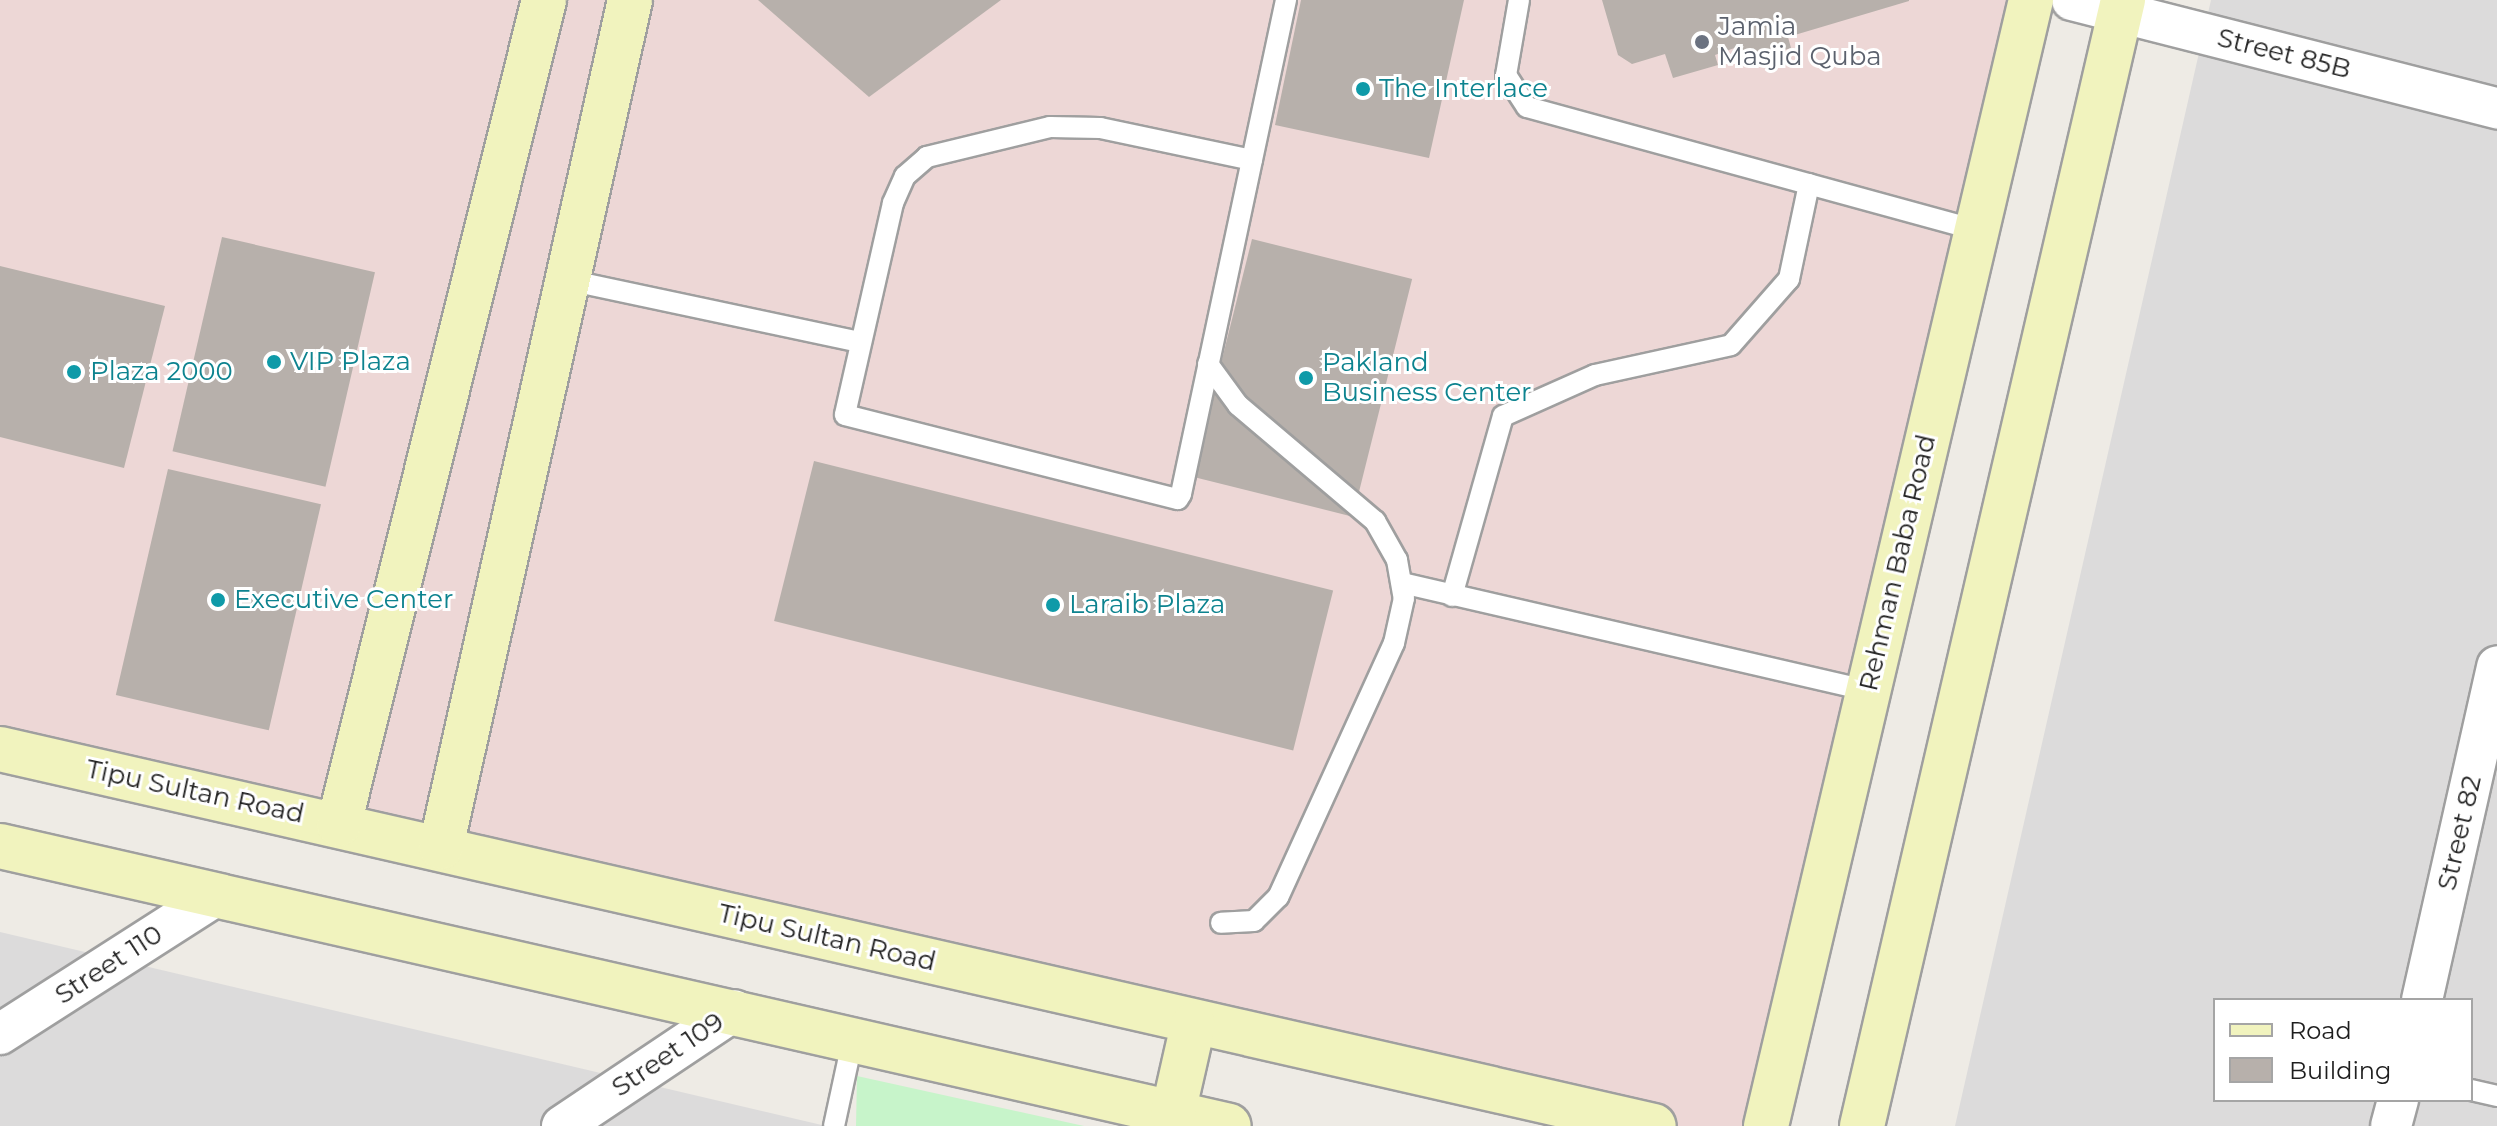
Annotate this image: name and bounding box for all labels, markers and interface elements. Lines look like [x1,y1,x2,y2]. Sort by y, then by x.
place label: Jamia Masjid Quba [1718,11,1882,72]
street label: Street 85B [2214,22,2354,86]
marker: Jamia Masjid Quba [1693,33,1711,51]
place label: The Interlace [1379,73,1548,105]
marker: The Interlace [1354,80,1372,98]
place label: VIP Plaza [290,346,411,378]
place label: Pakland Business Center [1322,347,1532,408]
marker: VIP Plaza [265,353,283,371]
place label: Plaza 2000 [90,356,233,388]
marker: Plaza 2000 [65,363,83,381]
marker: Pakland Business Center [1297,369,1315,387]
street label: Rehman Baba Road [1853,432,1943,694]
place label: Executive Center [234,584,453,616]
place label: Laraib Plaza [1069,589,1225,621]
marker: Executive Center [209,591,227,609]
marker: Laraib Plaza [1044,596,1062,614]
street label: Tipu Sultan Road [83,754,307,830]
street label: Street 82 [2432,773,2488,893]
street label: Tipu Sultan Road [715,898,939,978]
street label: Street 110 [50,919,168,1011]
legend [2213,998,2473,1102]
street label: Street 109 [606,1006,730,1104]
text: Road [2289,1016,2352,1045]
text: Building [2289,1056,2392,1085]

